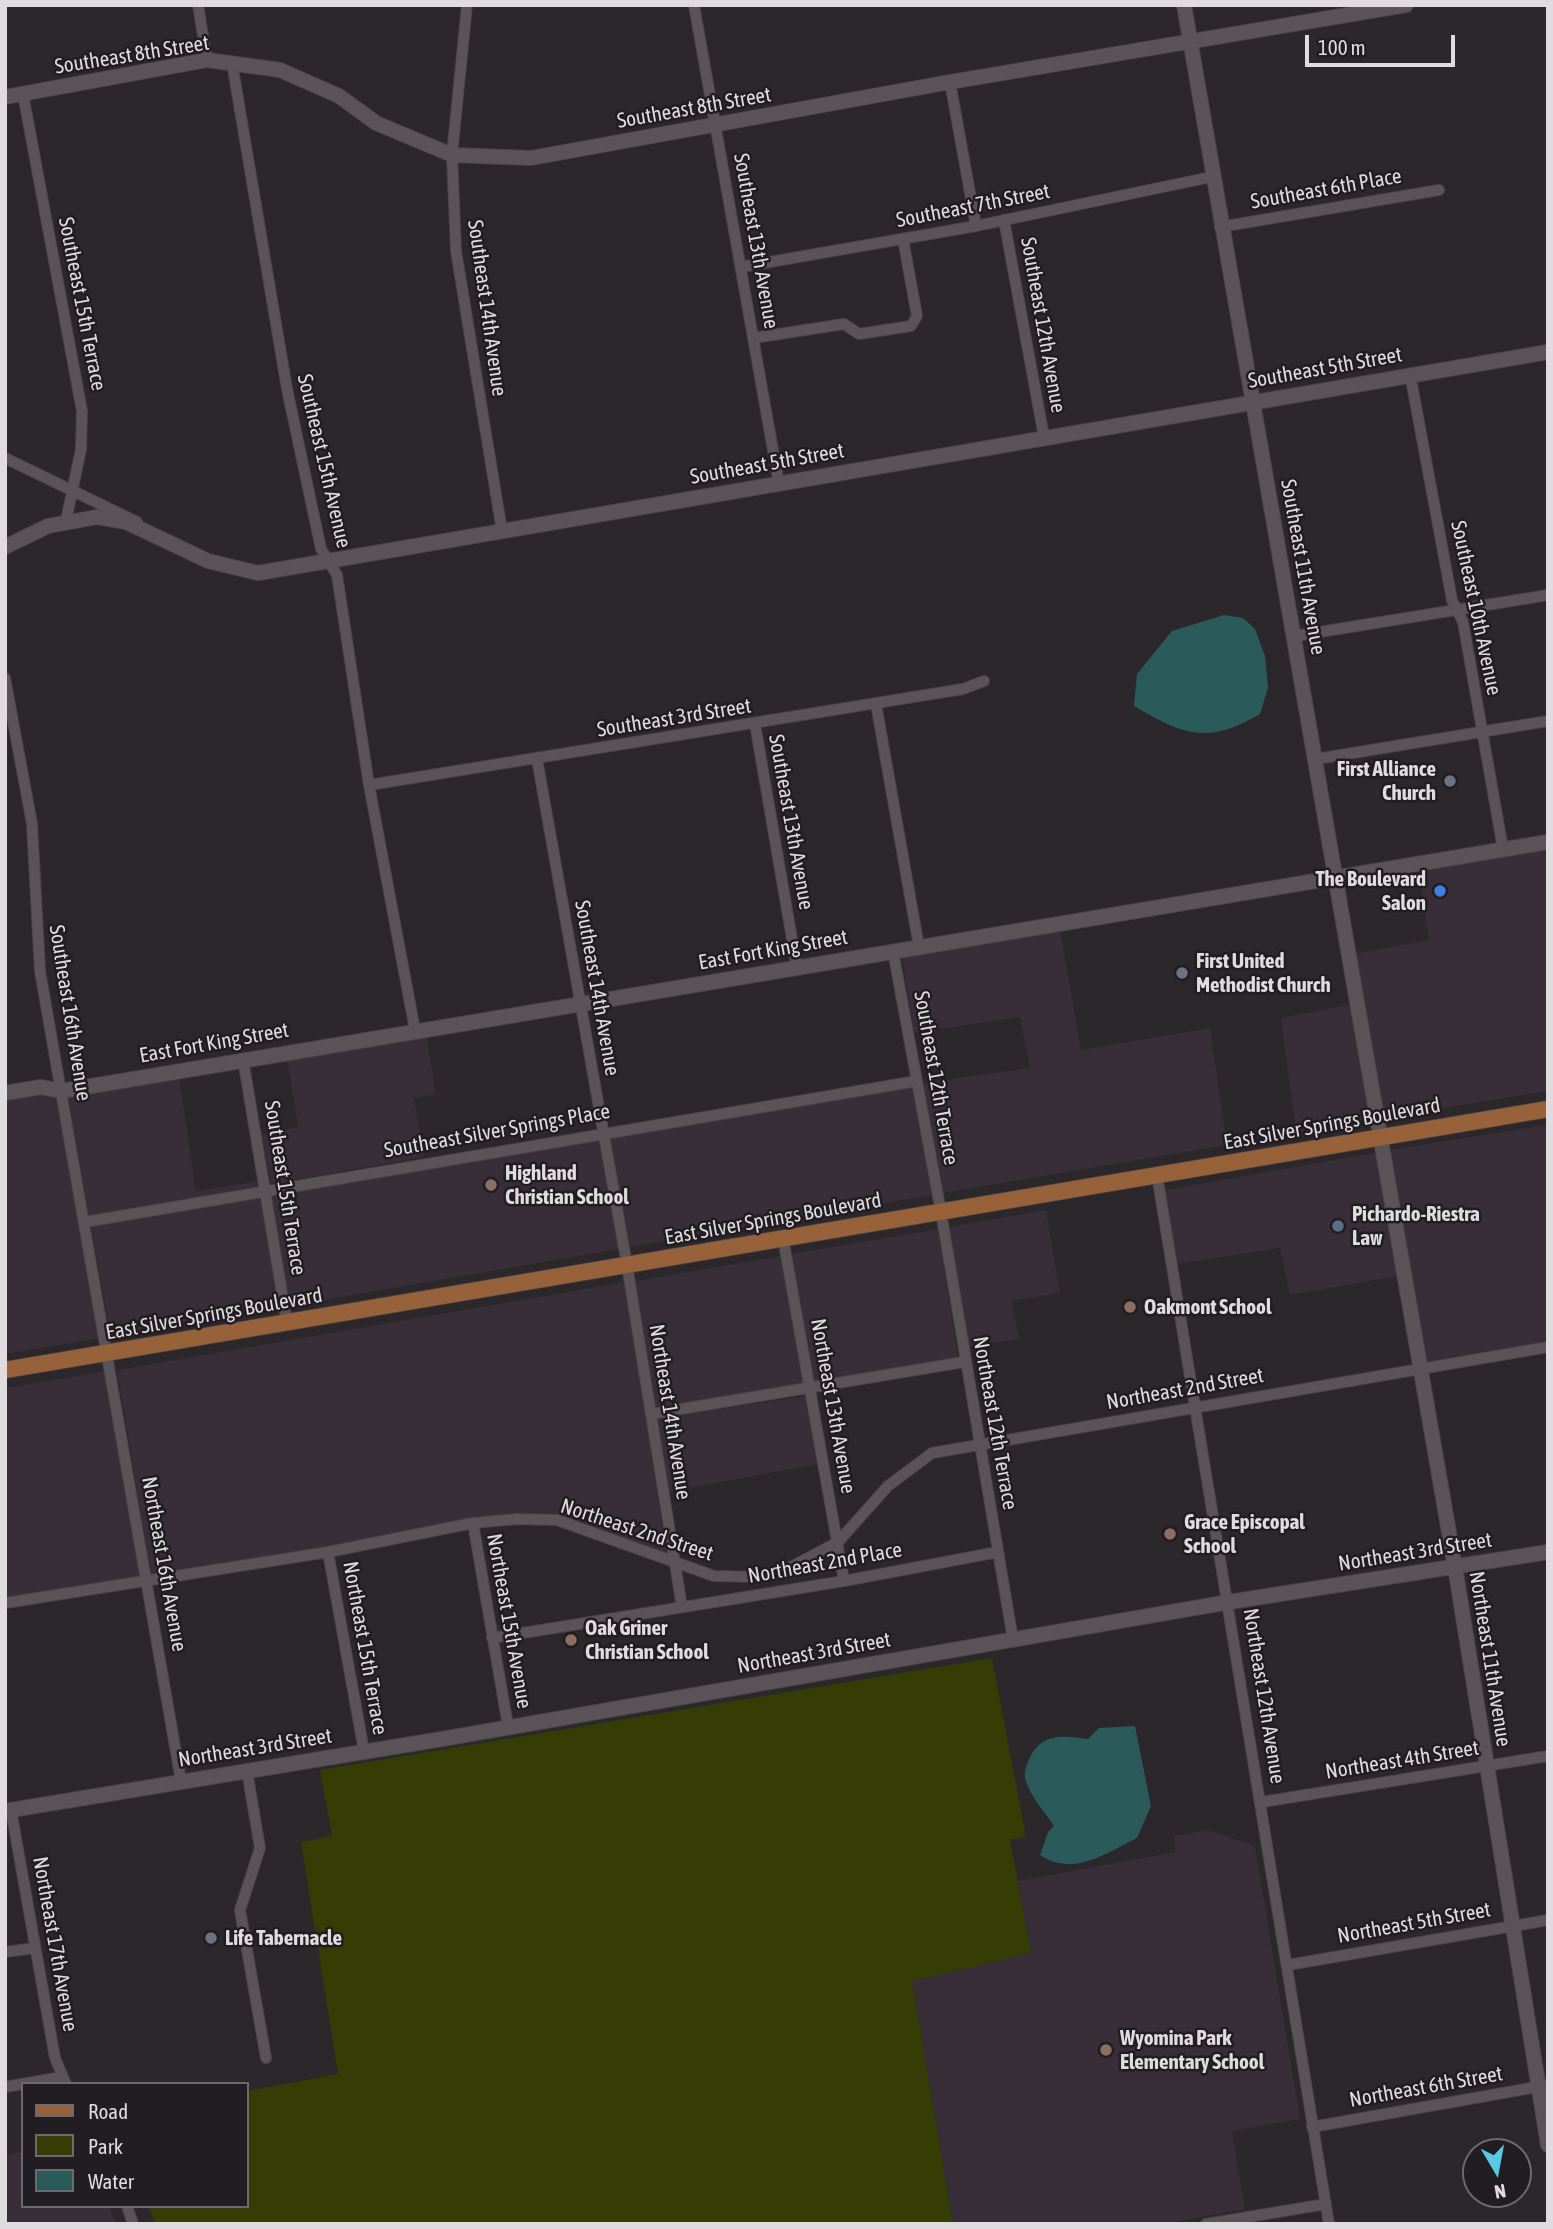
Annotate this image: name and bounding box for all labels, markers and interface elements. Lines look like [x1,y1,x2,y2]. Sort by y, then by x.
scale bar [1308,21,1458,65]
street label: Southeast 8th Street [53,30,211,80]
text: 100 m [1318,35,1366,59]
street label: Southeast 8th Street [615,82,773,134]
street label: Southeast 13th Avenue [728,151,784,331]
street label: Southeast 6th Place [1249,163,1403,215]
street label: Southeast 7th Street [894,179,1052,233]
street label: Southeast 15th Terrace [53,215,111,393]
street label: Southeast 14th Avenue [462,218,512,398]
street label: Southeast 12th Avenue [1015,235,1071,415]
street label: Southeast 5th Street [1246,342,1404,394]
street label: Southeast 15th Avenue [292,372,356,550]
street label: Southeast 5th Street [688,438,846,490]
street label: Southeast 11th Avenue [1275,477,1331,657]
street label: Southeast 10th Avenue [1445,518,1507,698]
street label: Southeast 3rd Street [595,693,753,743]
street label: Southeast 13th Avenue [763,732,819,912]
place label: First Alliance Church [1337,756,1436,806]
marker: First Alliance Church [1442,773,1458,789]
place label: The Boulevard Salon [1316,866,1426,916]
marker: The Boulevard Salon [1432,883,1448,899]
street label: Southeast 14th Avenue [569,898,625,1078]
street label: Southeast 16th Avenue [44,923,96,1103]
street label: East Fort King Street [696,924,850,976]
place label: First United Methodist Church [1196,948,1331,998]
marker: First United Methodist Church [1174,965,1190,981]
street label: Southeast 12th Terrace [908,989,964,1167]
street label: East Fort King Street [137,1017,291,1069]
street label: East Silver Springs Boulevard [1222,1093,1442,1155]
street label: Southeast 15th Terrace [259,1099,311,1277]
street label: Southeast Silver Springs Place [382,1099,612,1163]
place label: Highland Christian School [505,1160,629,1210]
marker: Highland Christian School [483,1177,499,1193]
street label: East Silver Springs Boulevard [663,1188,883,1250]
place label: Pichardo-Riestra Law [1352,1201,1480,1251]
marker: Pichardo-Riestra Law [1330,1218,1346,1234]
street label: East Silver Springs Boulevard [104,1283,324,1345]
place label: Oakmont School [1144,1294,1271,1320]
marker: Oakmont School [1122,1299,1138,1315]
street label: Northeast 13th Avenue [805,1317,861,1495]
street label: Northeast 14th Avenue [644,1323,696,1501]
street label: Northeast 12th Terrace [967,1334,1023,1512]
street label: Northeast 2nd Street [1104,1363,1266,1415]
street label: Northeast 16th Avenue [136,1475,192,1653]
street label: Northeast 2nd Street [557,1493,717,1567]
place label: Grace Episcopal School [1184,1509,1305,1559]
marker: Grace Episcopal School [1162,1526,1178,1542]
street label: Northeast 3rd Street [1336,1527,1494,1577]
street label: Northeast 15th Avenue [481,1532,537,1710]
street label: Northeast 2nd Place [746,1537,904,1589]
street label: Northeast 15th Terrace [337,1559,393,1737]
street label: Northeast 11th Avenue [1464,1570,1516,1748]
street label: Northeast 12th Avenue [1238,1607,1290,1785]
place label: Oak Griner Christian School [585,1615,709,1665]
street label: Northeast 3rd Street [735,1627,893,1679]
marker: Oak Griner Christian School [563,1632,579,1648]
street label: Northeast 3rd Street [176,1723,334,1773]
street label: Northeast 4th Street [1323,1735,1481,1785]
street label: Northeast 17th Avenue [27,1855,83,2033]
street label: Northeast 5th Street [1335,1897,1493,1949]
place label: Life Tabernacle [225,1925,342,1951]
marker: Life Tabernacle [203,1930,219,1946]
place label: Wyomina Park Elementary School [1120,2025,1264,2075]
marker: Wyomina Park Elementary School [1098,2042,1114,2058]
street label: Northeast 6th Street [1347,2061,1505,2113]
legend [21,2082,248,2208]
text: Road [88,2099,128,2123]
text: Park [88,2134,123,2158]
north arrow [1462,2138,1532,2208]
text: Water [88,2169,134,2193]
text: N [1493,2180,1508,2204]

